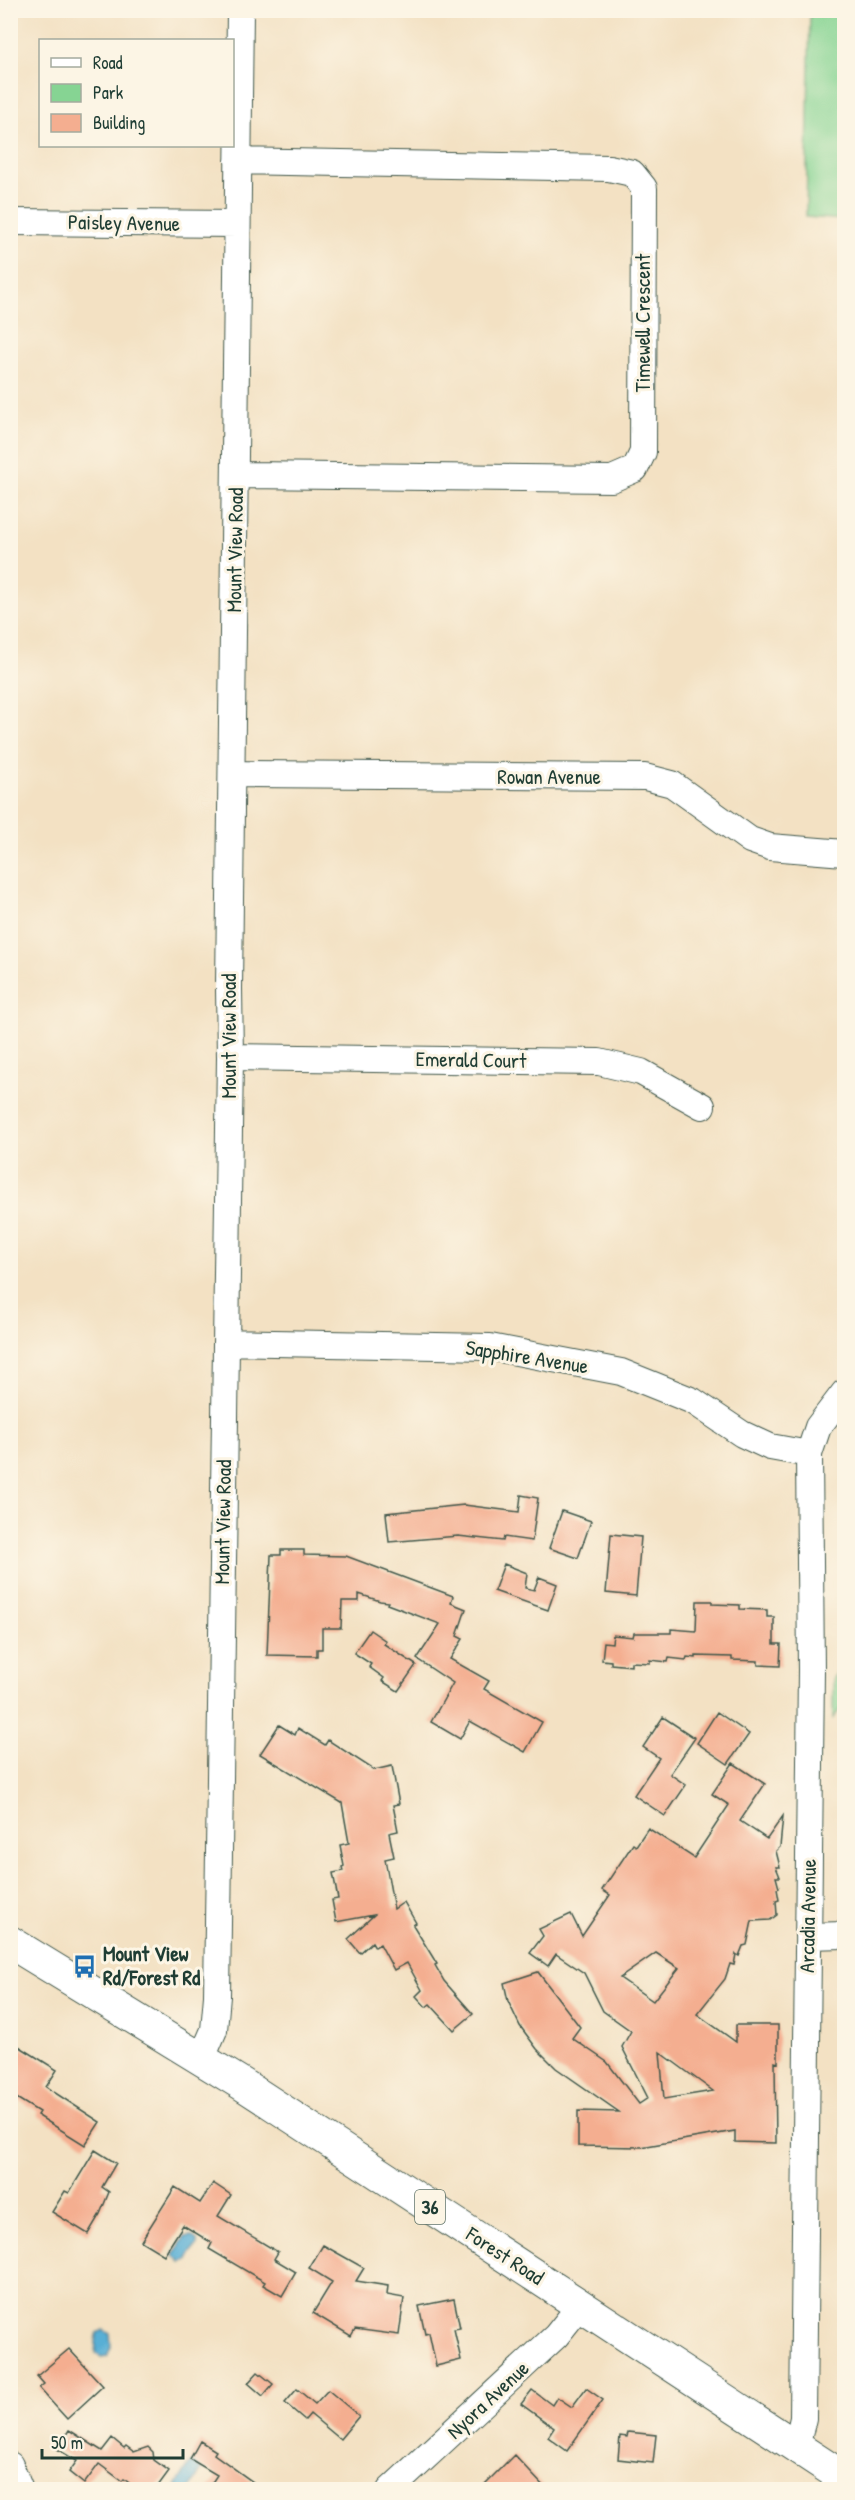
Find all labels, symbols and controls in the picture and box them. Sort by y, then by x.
legend [39,39,234,147]
text: Road [93,50,123,75]
text: Park [93,80,124,105]
text: Building [93,110,145,135]
street label: Paisley Avenue [68,207,180,238]
street label: Timewell Crescent [628,253,657,392]
street label: Mount View Road [219,487,250,613]
street label: Rowan Avenue [497,762,601,791]
street label: Mount View Road [214,974,243,1098]
street label: Emerald Court [415,1044,527,1075]
street label: Sapphire Avenue [464,1332,591,1381]
street label: Mount View Road [207,1459,238,1585]
street label: Arcadia Avenue [792,1859,823,1973]
place label: Mount View Rd/Forest Rd [103,1939,201,1992]
bus stop icon: Mount View Rd/Forest Rd [72,1953,98,1979]
road number: 36 [415,2190,445,2224]
street label: Forest Road [460,2219,550,2292]
street label: Nyora Avenue [440,2354,535,2445]
scale bar [42,2422,183,2460]
text: 50 m [51,2430,83,2455]

